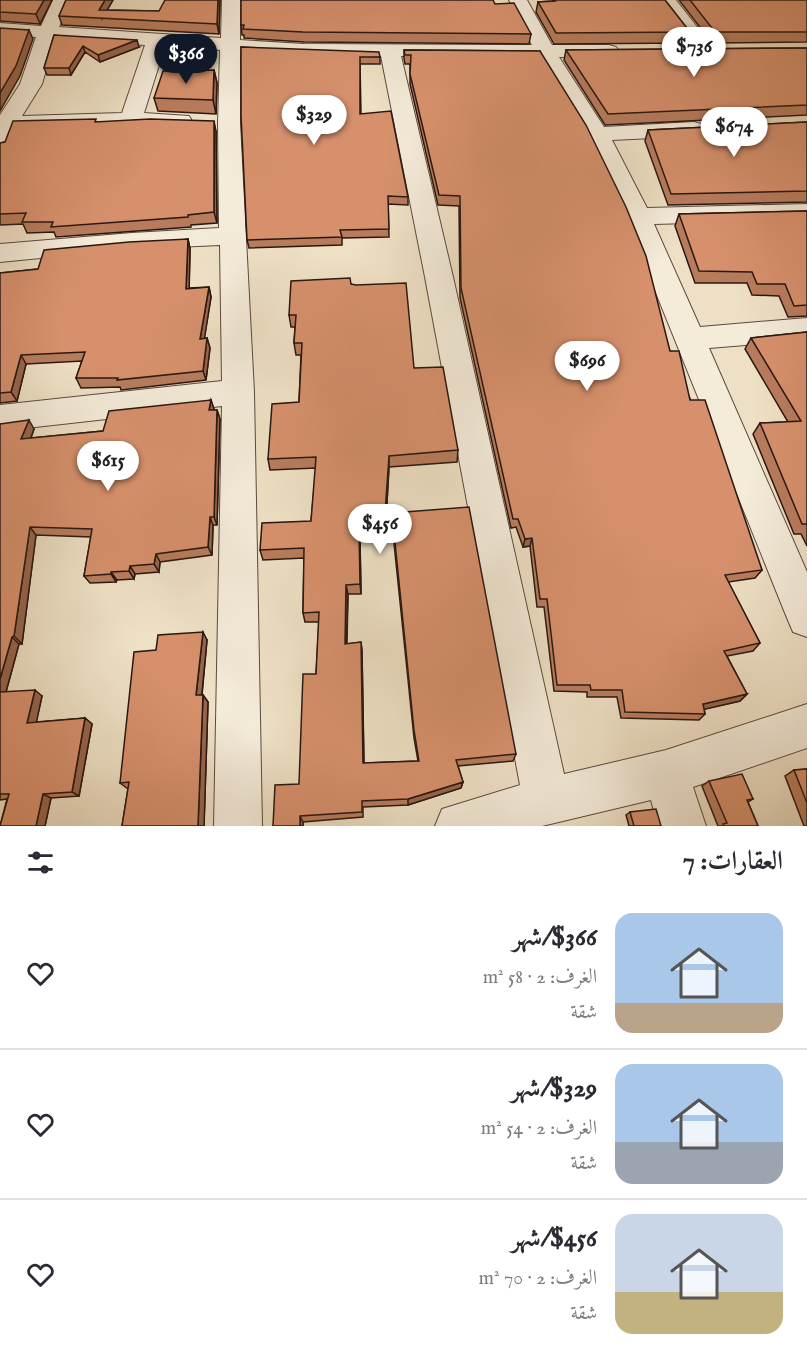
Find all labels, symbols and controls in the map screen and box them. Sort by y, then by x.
pin: $736 [658,27,730,78]
pin: $366 [150,34,222,85]
text: $736 [676,34,712,59]
text: $366 [168,41,204,66]
pin: $329 [278,95,350,146]
text: $329 [296,102,332,127]
pin: $674 [698,107,770,158]
text: $674 [715,114,753,139]
pin: $696 [551,341,623,392]
text: $696 [569,348,605,373]
pin: $615 [72,441,144,492]
text: $615 [91,448,125,473]
pin: $456 [344,504,416,555]
text: $456 [362,511,398,536]
text: العقارات: 7 [683,845,783,878]
icon: filters [24,846,57,879]
text: $366/شهر [512,921,597,954]
icon: home [663,937,735,1009]
icon: heart [24,957,57,990]
text: الغرف: 2 · 58 m² [483,965,597,990]
text: شقة [571,1000,597,1025]
text: $329/شهر [511,1072,597,1105]
icon: home [663,1088,735,1160]
icon: heart [24,1108,57,1141]
text: الغرف: 2 · 54 m² [481,1116,597,1141]
text: شقة [571,1151,597,1176]
text: $456/شهر [511,1222,597,1255]
icon: home [663,1238,735,1310]
icon: heart [24,1258,57,1291]
text: الغرف: 2 · 70 m² [479,1266,597,1291]
text: شقة [571,1301,597,1326]

